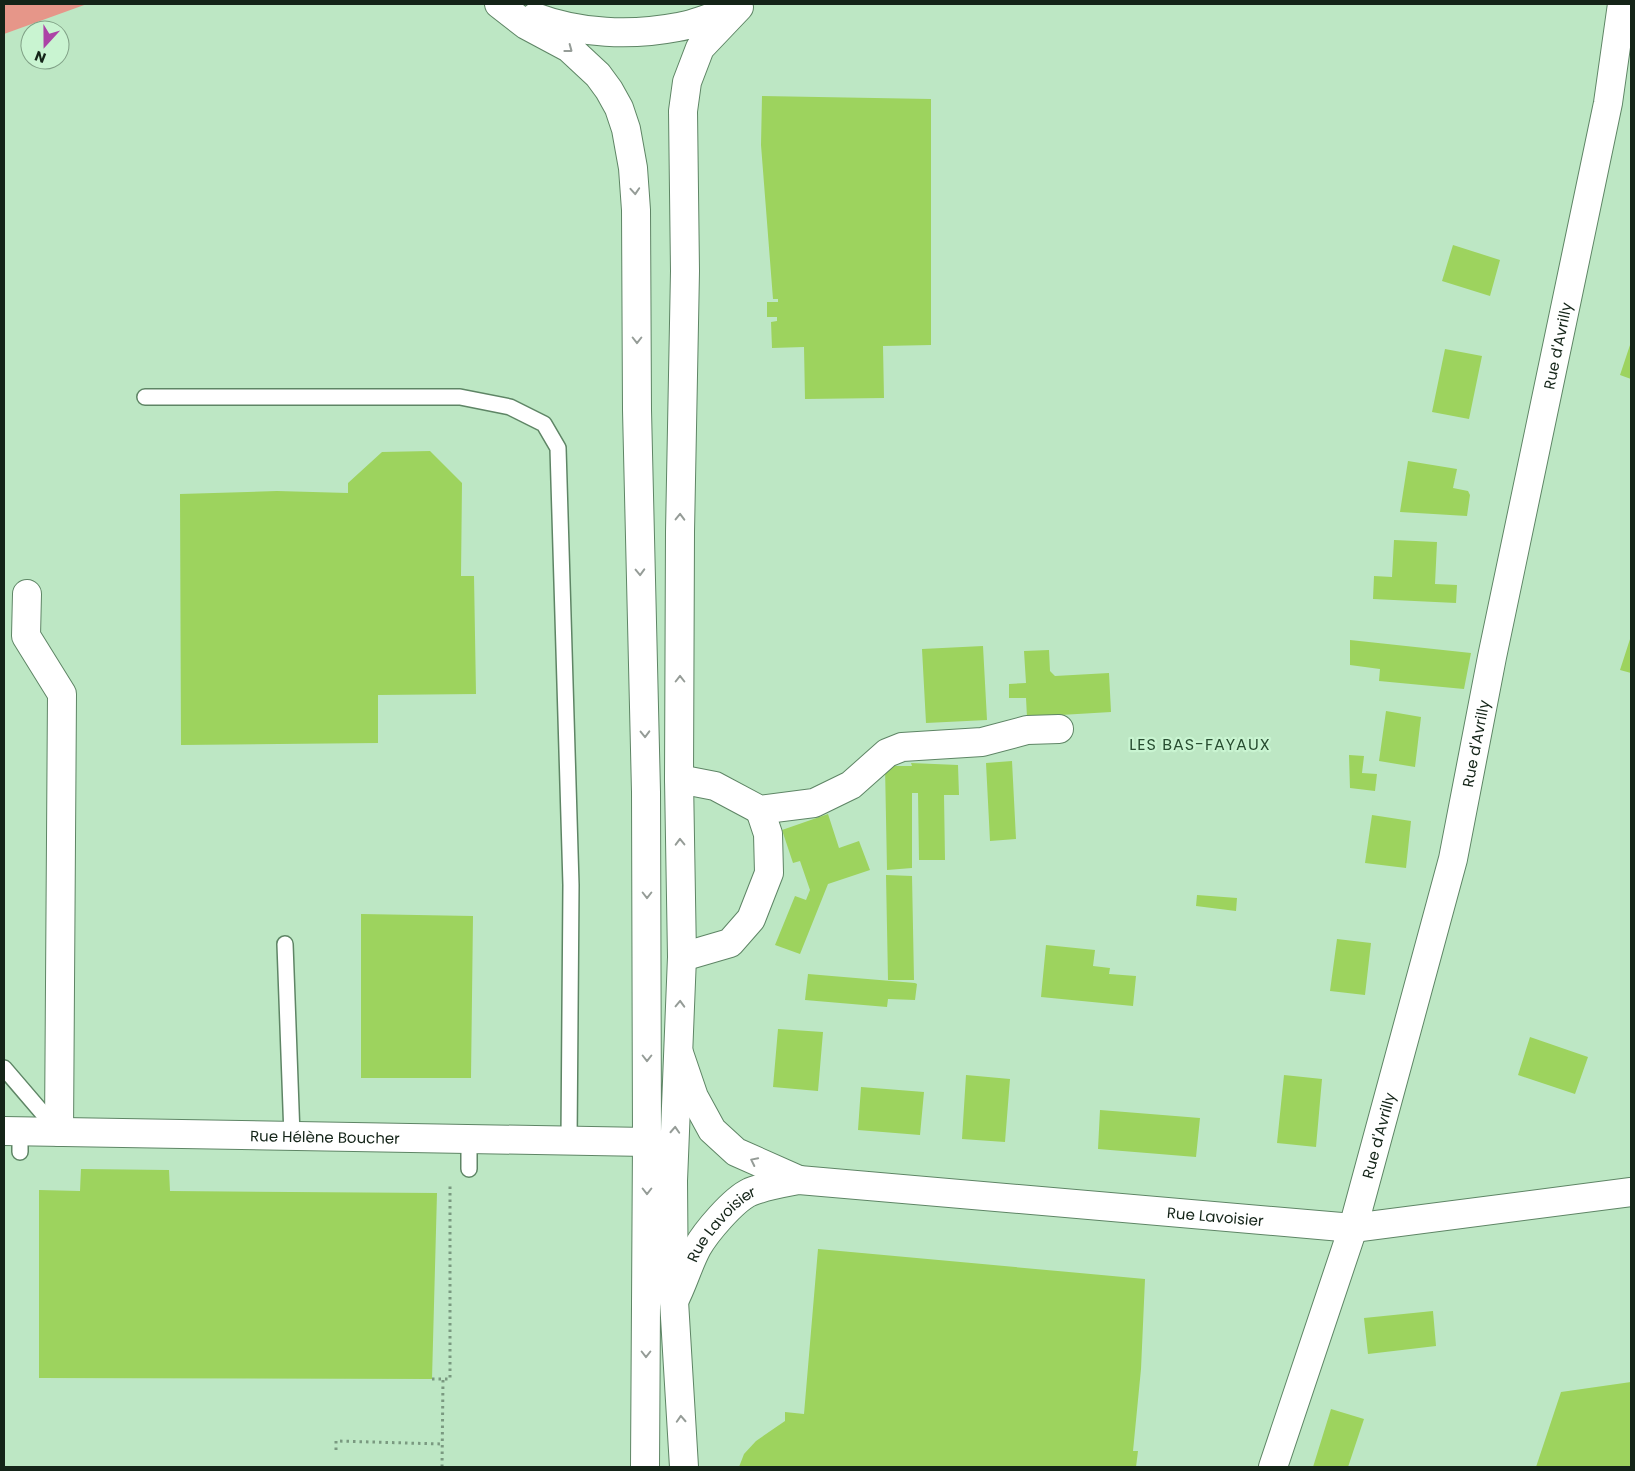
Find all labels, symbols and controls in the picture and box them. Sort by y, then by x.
north arrow [20,20,70,70]
one-way arrow [563,43,573,52]
text: N [32,46,49,68]
one-way arrow [629,187,640,195]
street label: Rue d'Avrilly [1538,300,1577,391]
one-way arrow [632,336,642,344]
one-way arrow [675,512,686,520]
one-way arrow [635,568,646,576]
one-way arrow [675,675,685,682]
street label: Rue d'Avrilly [1457,698,1494,789]
one-way arrow [640,731,650,739]
district label: LES BAS-FAYAUX [1129,733,1271,756]
one-way arrow [675,837,685,845]
one-way arrow [642,892,652,899]
one-way arrow [675,1000,686,1008]
one-way arrow [642,1054,652,1062]
street label: Rue d'Avrilly [1356,1089,1400,1181]
street label: Rue Hélène Boucher [250,1125,400,1148]
one-way arrow [670,1126,681,1134]
one-way arrow [750,1157,759,1167]
street label: Rue Lavoisier [681,1180,759,1265]
one-way arrow [642,1188,652,1195]
street label: Rue Lavoisier [1166,1201,1265,1231]
one-way arrow [641,1350,651,1358]
one-way arrow [676,1414,687,1422]

